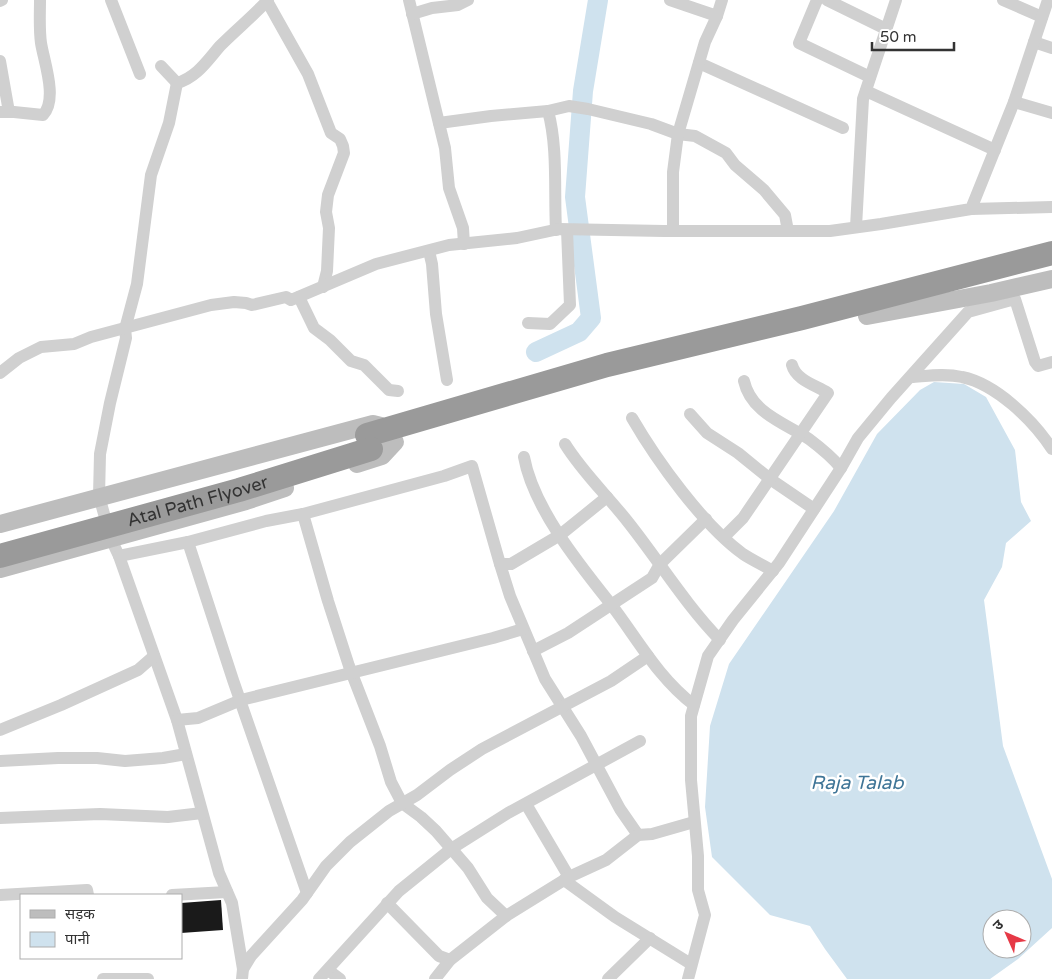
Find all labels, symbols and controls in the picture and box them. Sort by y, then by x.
scale bar [872,20,954,52]
text: 50 m [880,28,917,46]
street label: Atal Path Flyover [125,471,271,531]
water label: Raja Talab [811,772,904,794]
legend [20,894,182,959]
text: सड़क [65,905,95,923]
north arrow [982,909,1032,959]
text: उ [989,916,1008,934]
text: पानी [65,930,91,948]

